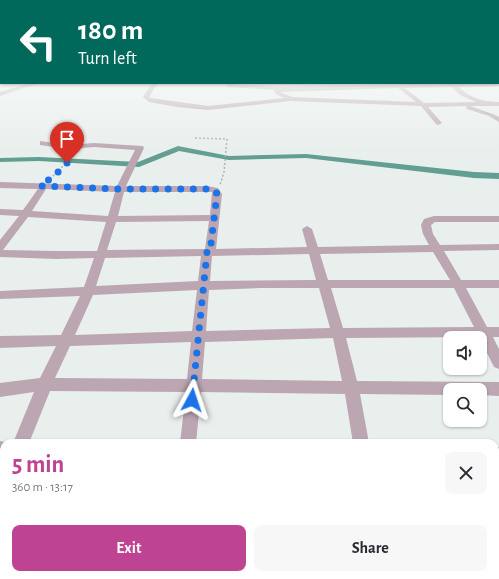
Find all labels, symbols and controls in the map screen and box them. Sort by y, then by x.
icon: left [12,16,64,68]
text: 180 m [78,17,143,45]
text: Turn left [78,50,137,68]
pin [50,122,84,163]
icon: arrive [56,128,78,150]
map controls [443,331,487,427]
button: sound [443,331,487,375]
position arrow [171,379,213,421]
button: search [443,383,487,427]
button: close [445,452,487,494]
text: 5 min [12,453,64,477]
text: 360 m · 13:17 [12,481,73,494]
button: Exit [12,525,246,571]
button: Share [254,525,487,571]

